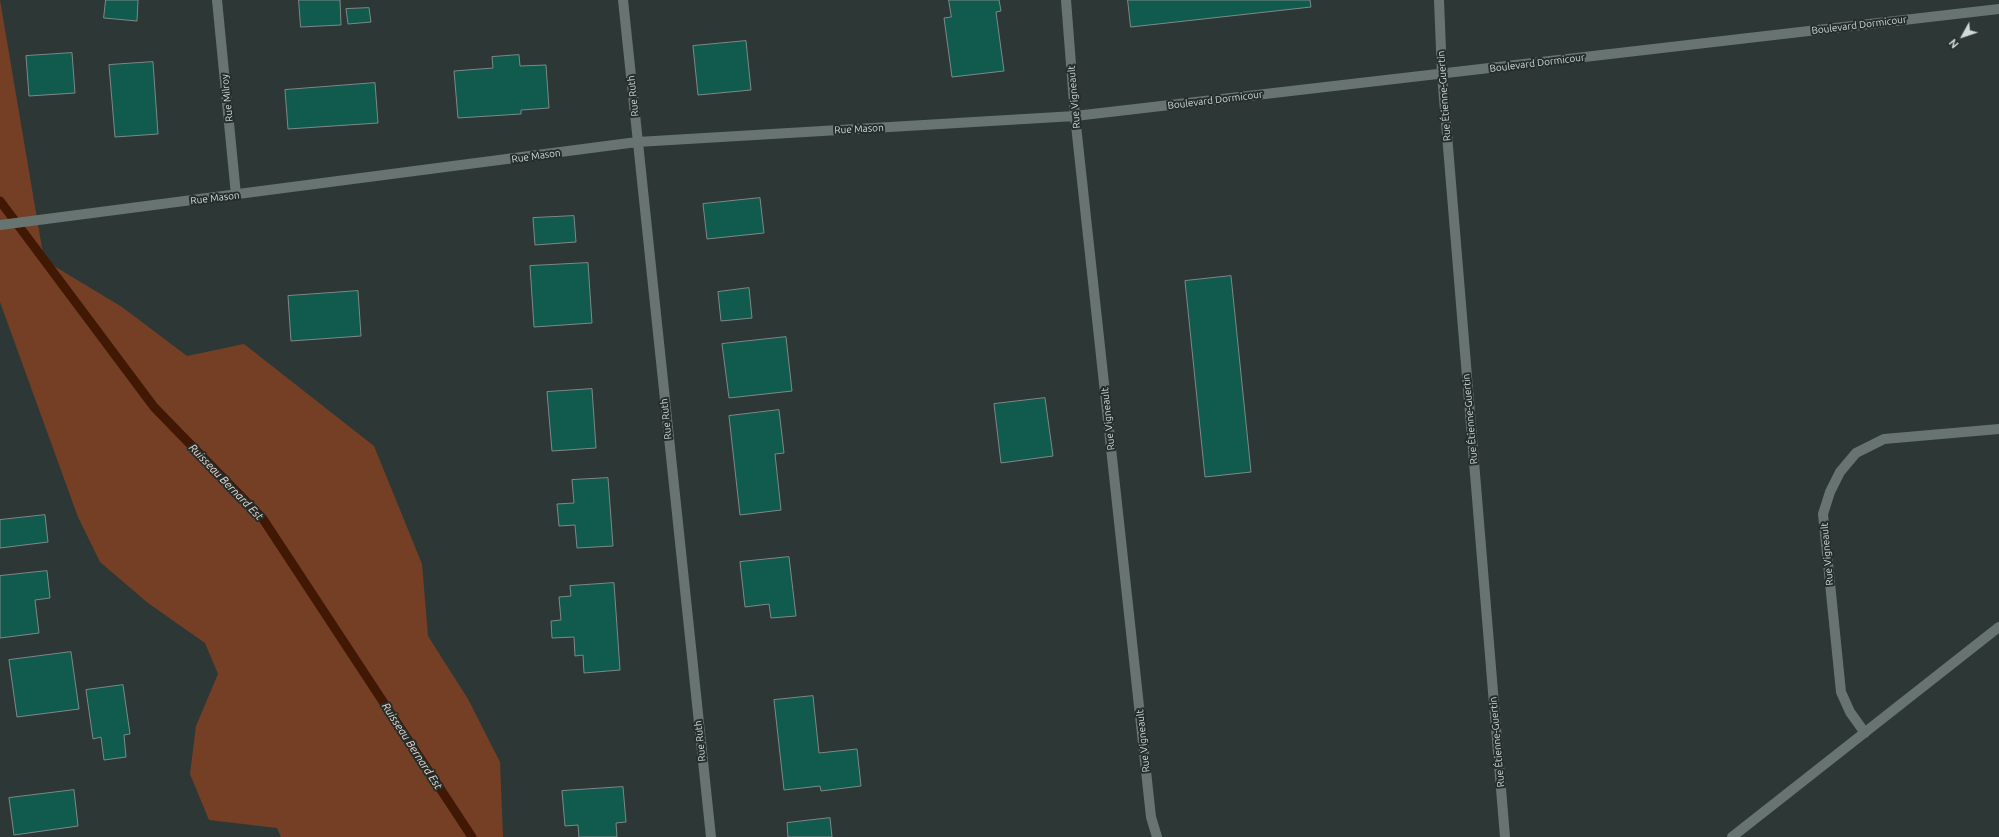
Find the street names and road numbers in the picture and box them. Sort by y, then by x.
street label: Boulevard Dormicour [1811,13,1907,37]
street label: Rue Étienne-Guertin [1435,50,1453,142]
street label: Boulevard Dormicour [1489,51,1585,75]
street label: Rue Vigneault [1065,65,1083,129]
street label: Rue Milroy [219,74,235,122]
street label: Rue Ruth [625,75,641,117]
street label: Boulevard Dormicour [1167,88,1263,112]
street label: Rue Mason [834,122,884,136]
street label: Rue Mason [511,147,561,165]
street label: Rue Mason [190,189,240,207]
street label: Rue Étienne-Guertin [1460,373,1480,465]
street label: Rue Vigneault [1099,387,1117,451]
street label: Rue Ruth [658,398,674,440]
street label: Rue Vigneault [1818,522,1836,586]
street label: Rue Étienne-Guertin [1487,696,1507,788]
street label: Rue Vigneault [1134,709,1152,773]
street label: Rue Ruth [692,720,708,762]

